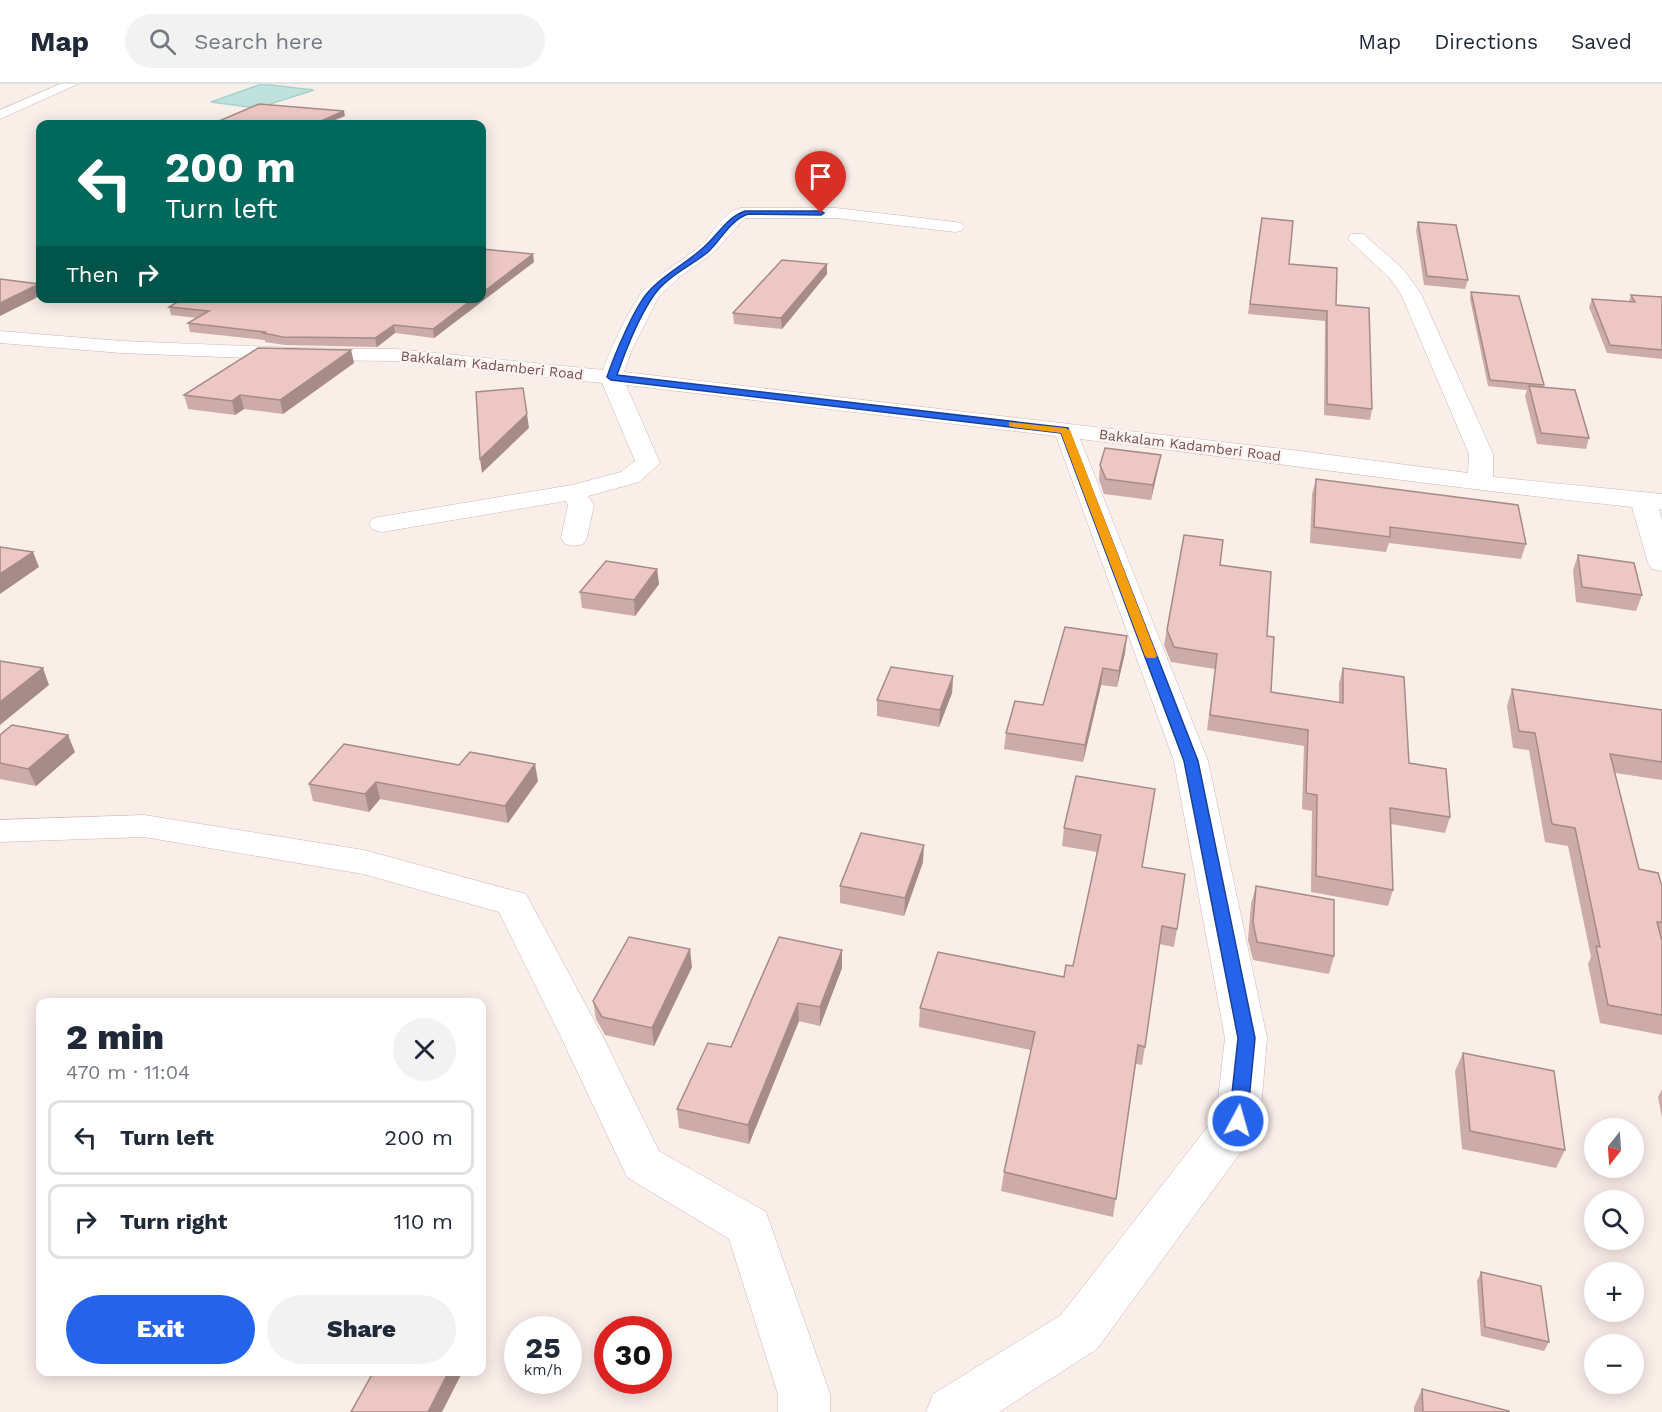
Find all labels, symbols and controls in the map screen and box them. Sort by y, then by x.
search box [125,14,545,68]
text: Map [30,25,89,58]
icon: search [146,25,179,58]
text: Search here [194,29,323,54]
text: Map [1358,29,1401,54]
text: Directions [1434,29,1538,54]
text: Saved [1571,29,1632,54]
text: 200 m [165,143,296,192]
icon: left [66,144,144,222]
pin [795,151,846,213]
icon: arrive [804,160,837,193]
text: Turn left [165,193,277,225]
icon: right [131,258,164,291]
text: Then [66,262,119,287]
street label: Bakkalam Kadamberi Road [400,347,584,383]
street label: Bakkalam Kadamberi Road [1098,426,1282,464]
text: 2 min [66,1016,164,1058]
button: close [393,1018,456,1081]
text: 470 m · 11:04 [66,1060,190,1084]
position arrow [1206,1089,1270,1153]
north arrow [1584,1118,1644,1178]
map controls [1584,1118,1644,1394]
icon: left [69,1121,102,1154]
text: Turn left [120,1125,214,1150]
text: 200 m [384,1125,453,1150]
button: search [1584,1190,1644,1250]
icon: right [69,1205,102,1238]
text: Turn right [120,1209,227,1234]
text: 110 m [394,1209,453,1234]
button: + [1584,1262,1644,1322]
button: Exit [66,1295,255,1364]
button: Share [267,1295,456,1364]
speed limit sign: 30 [594,1316,672,1394]
text: 25 [525,1330,561,1365]
button: − [1584,1334,1644,1394]
text: km/h [524,1361,562,1379]

